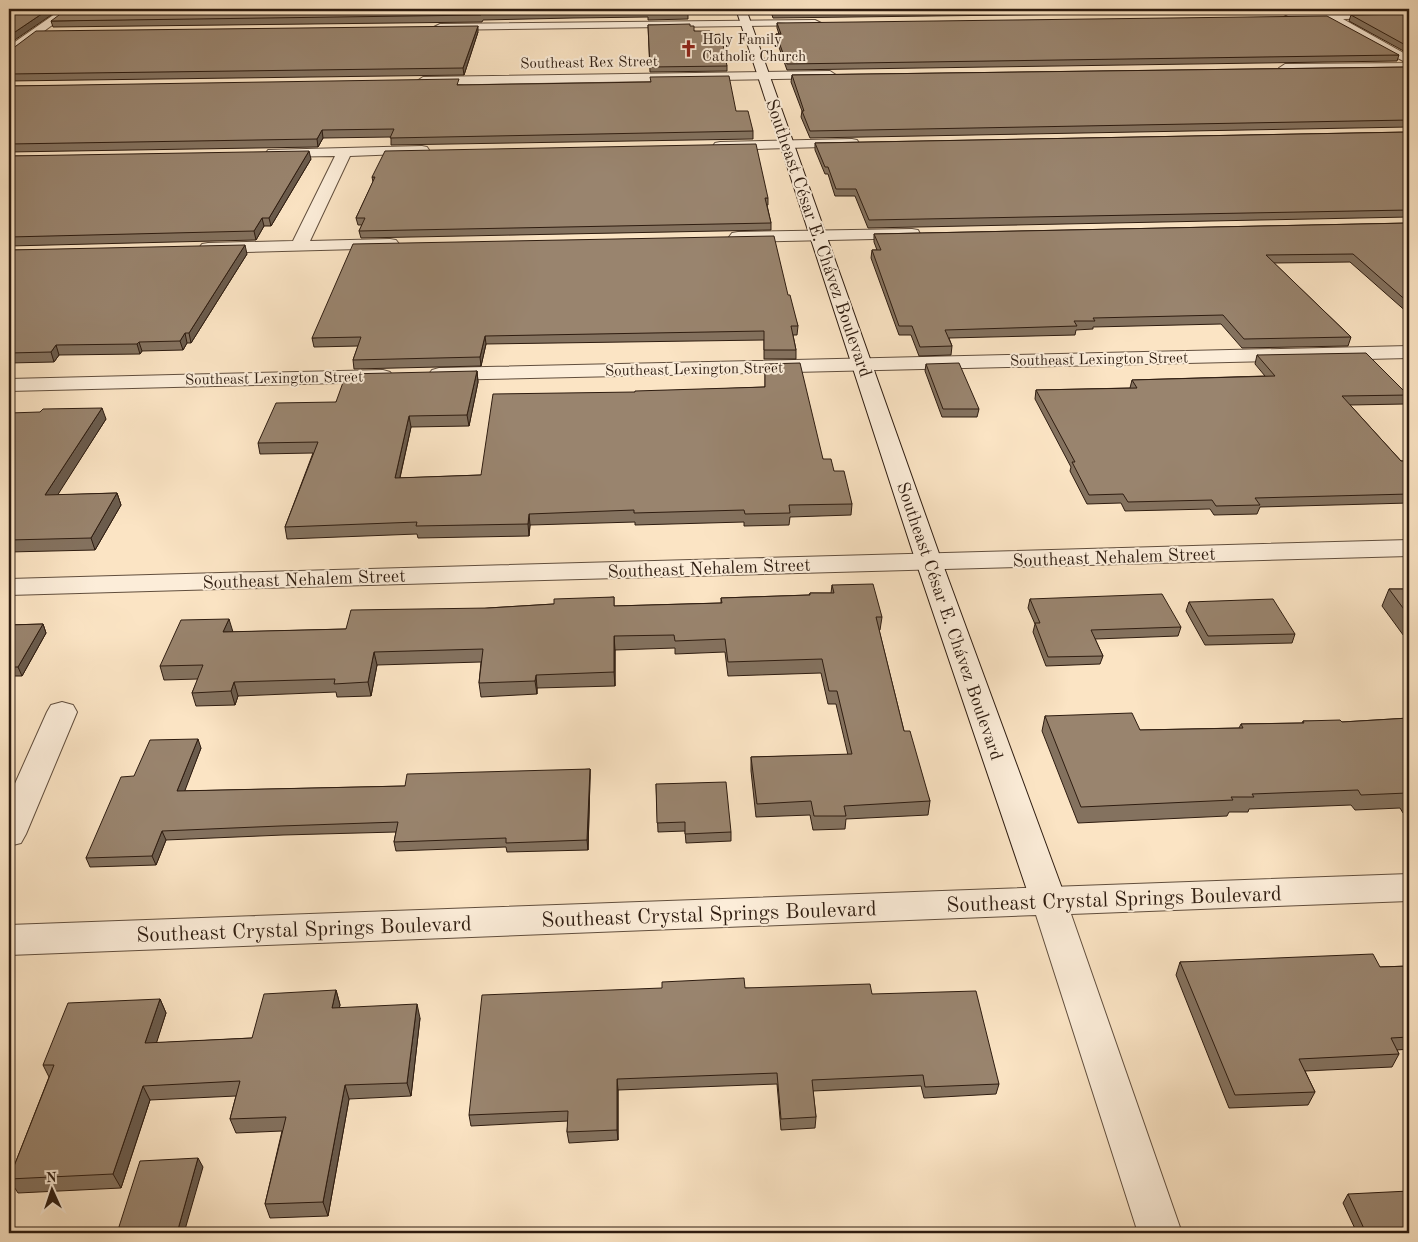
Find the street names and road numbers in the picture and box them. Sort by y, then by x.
street label: Southeast Rex Street [520,55,658,72]
street label: Southeast César E. Chávez Boulevard [762,97,874,380]
street label: Southeast Lexington Street [1010,351,1188,370]
street label: Southeast Lexington Street [605,361,783,380]
street label: Southeast Lexington Street [185,370,363,389]
street label: Southeast César E. Chávez Boulevard [893,480,1005,763]
street label: Southeast Nehalem Street [1012,545,1216,571]
street label: Southeast Nehalem Street [607,556,811,582]
street label: Southeast Nehalem Street [202,567,406,593]
street label: Southeast Crystal Springs Boulevard [946,884,1282,917]
street label: Southeast Crystal Springs Boulevard [541,899,877,932]
street label: Southeast Crystal Springs Boulevard [136,914,472,947]

